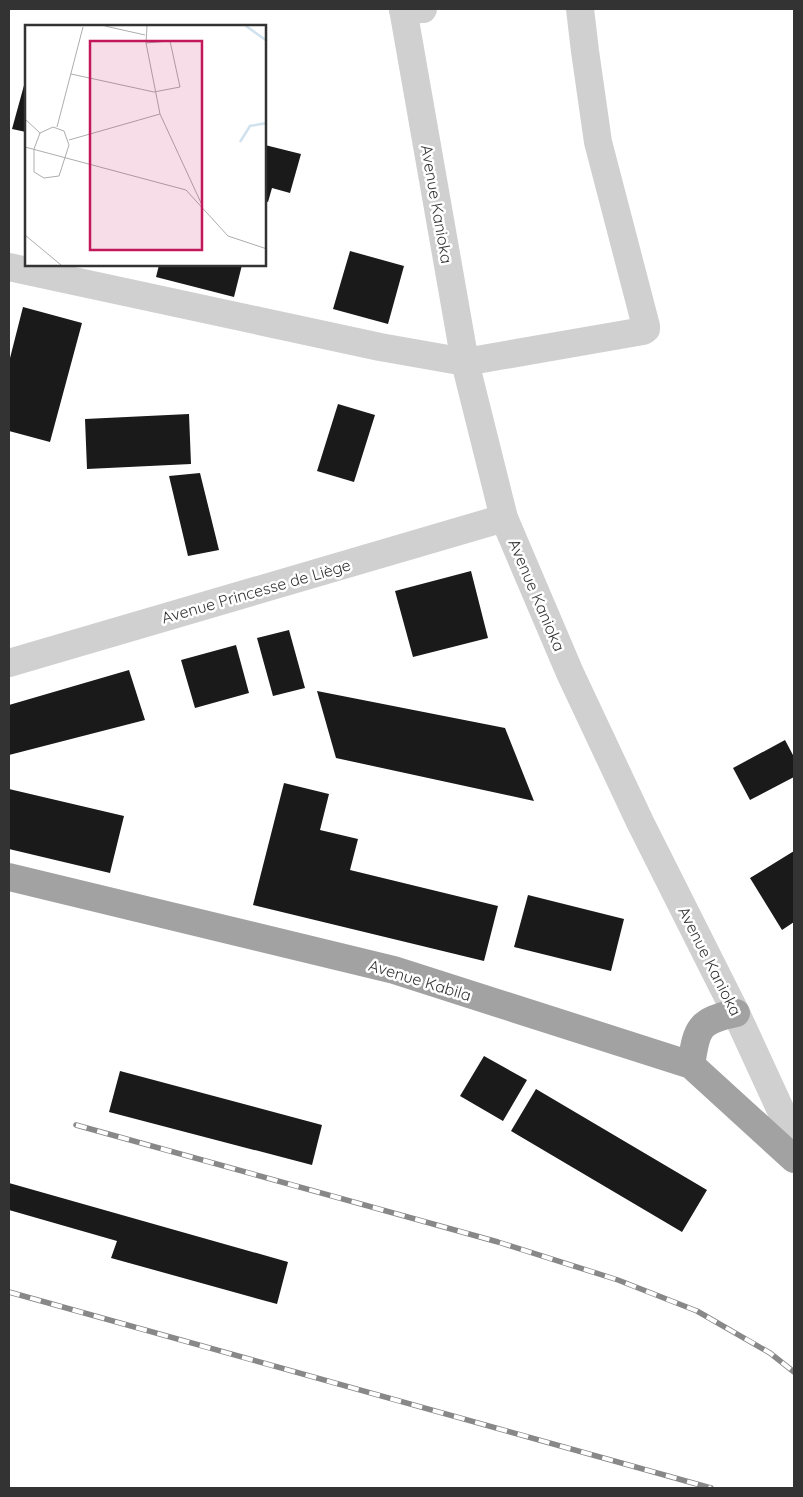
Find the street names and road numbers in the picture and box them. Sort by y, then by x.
street label: Avenue Kanioka [417,143,457,265]
street label: Avenue Kanioka [504,536,570,654]
street label: Avenue Princesse de Liège [159,554,353,628]
street label: Avenue Kanioka [674,903,746,1019]
street label: Avenue Kabila [366,955,474,1005]

